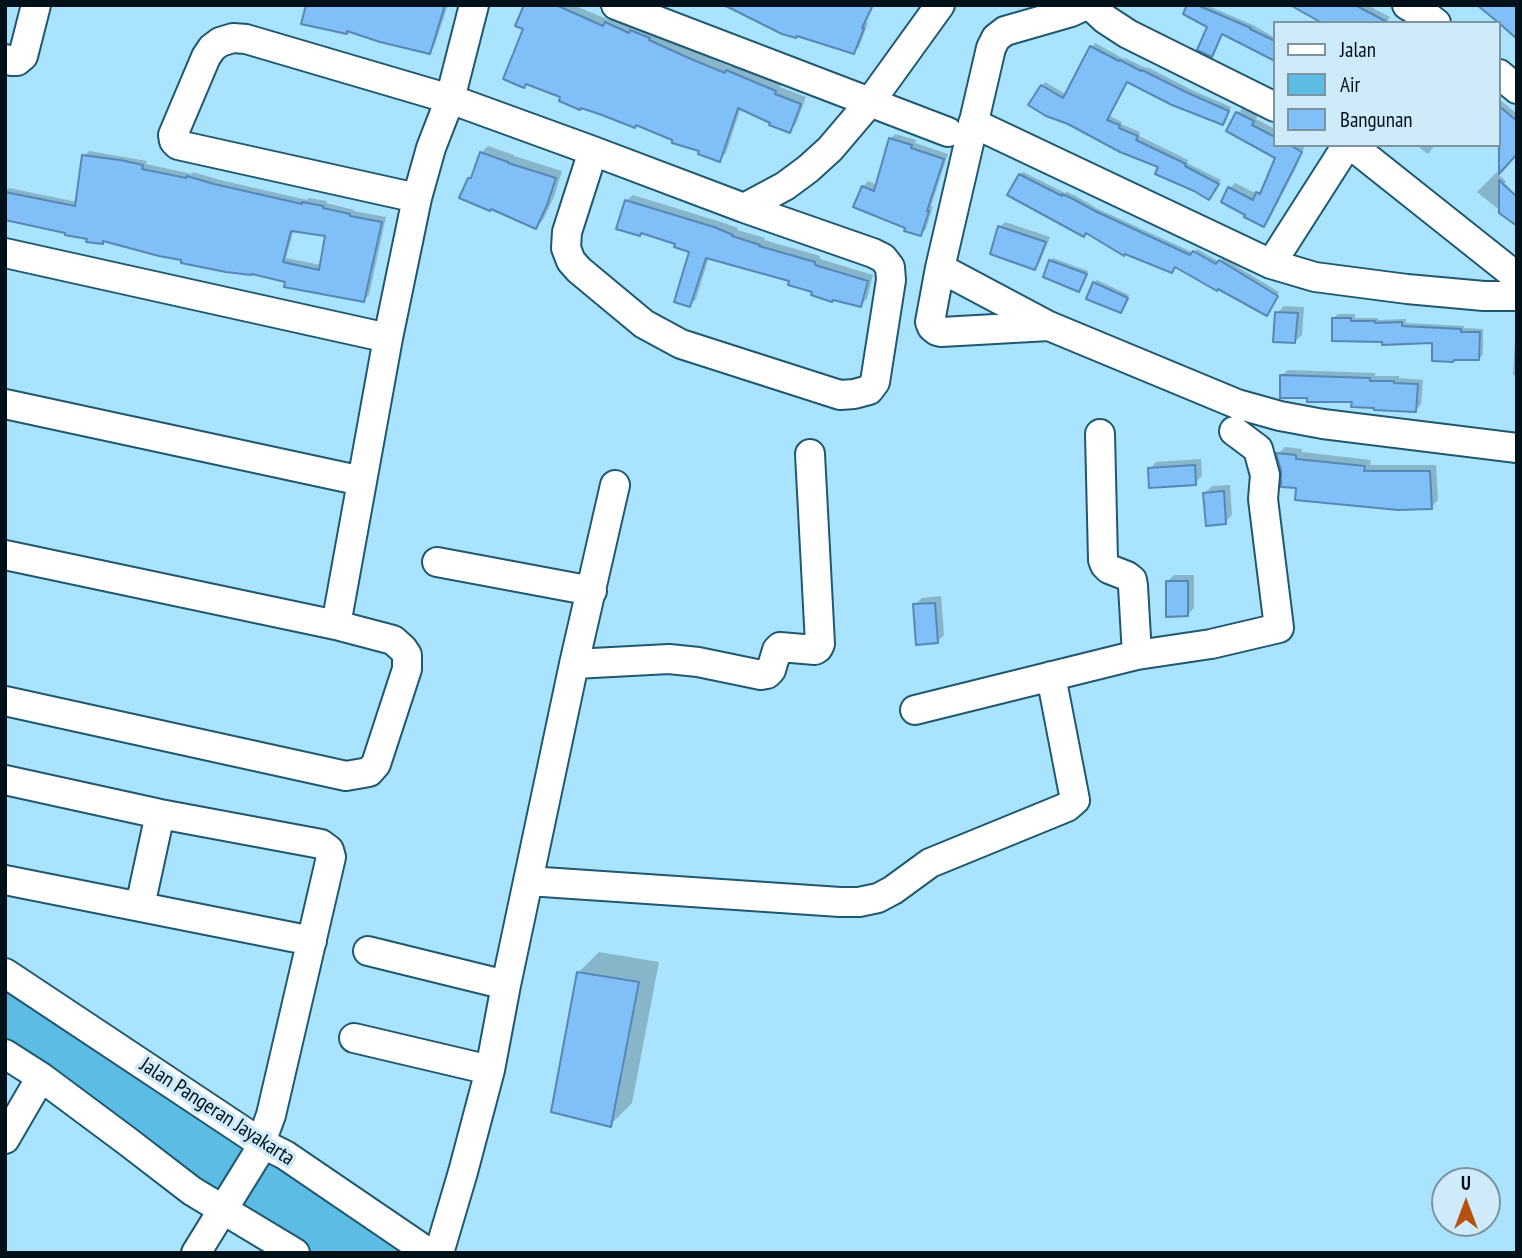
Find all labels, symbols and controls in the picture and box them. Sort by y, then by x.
legend [1274,21,1501,147]
text: Jalan [1340,36,1376,63]
text: Air [1340,71,1360,98]
text: Bangunan [1340,106,1413,133]
street label: Jalan Pangeran Jayakarta [135,1053,299,1171]
north arrow [1431,1167,1501,1237]
text: U [1461,1171,1471,1195]

